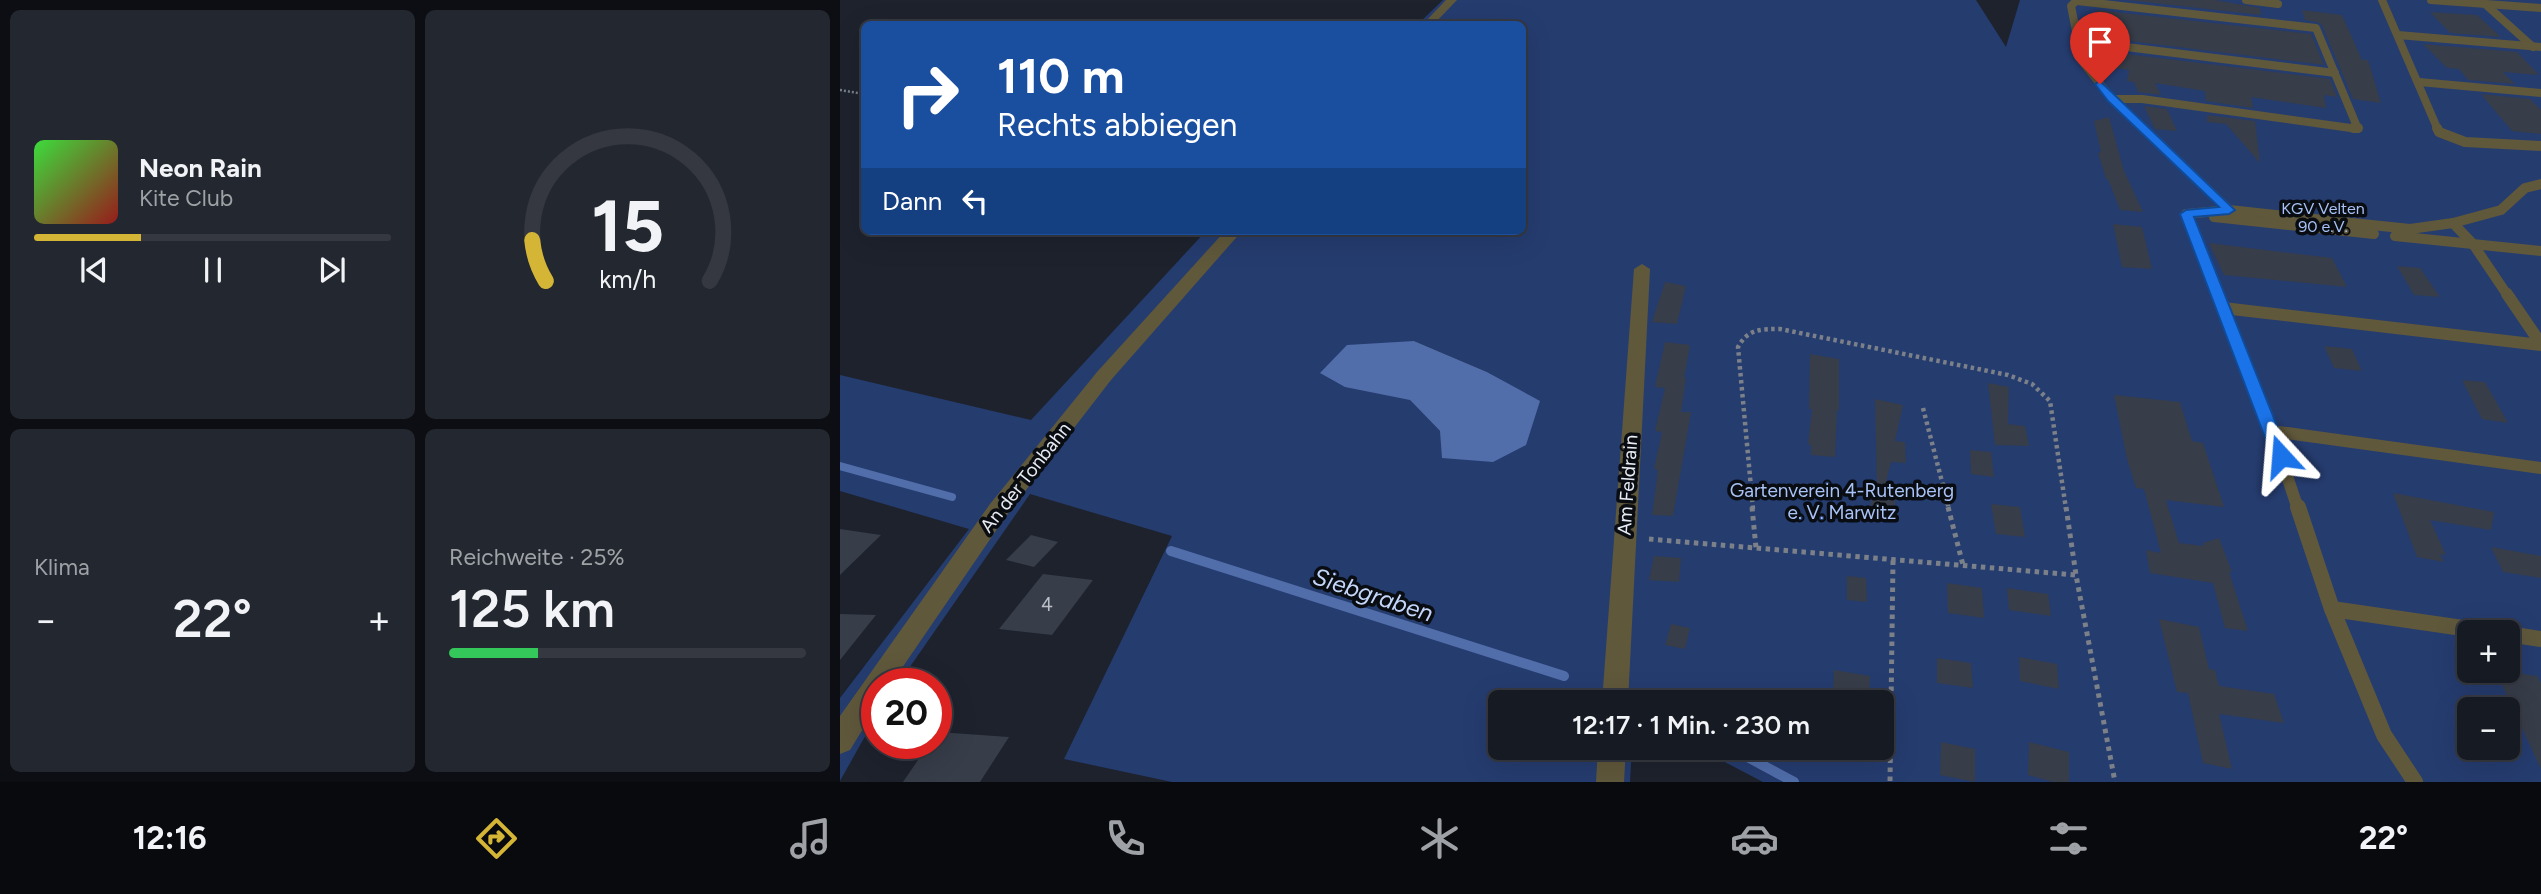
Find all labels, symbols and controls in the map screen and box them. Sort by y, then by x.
pin [2070,12.0,2130,84]
icon: arrive [2081,23,2119,61]
text: 110 m [997,46,1125,105]
icon: right [882,49,973,140]
text: Rechts abbiegen [997,106,1237,144]
text: Neon Rain [139,152,262,184]
text: 15 [591,182,664,269]
icon: left [956,182,994,220]
text: Kite Club [139,184,233,212]
text: Dann [882,185,942,217]
park label: KGV Velten 90 e.V. [2281,199,2365,236]
icon: previous [75,251,113,289]
icon: pause [194,251,232,289]
icon: next [313,251,351,289]
text: km/h [599,264,656,294]
street label: An der Tonbahn [975,418,1076,537]
position arrow [2244,419,2318,493]
street label: Am Feldrain [1613,434,1642,536]
park label: Gartenverein 4-Rutenberg e. V. Marwitz [1730,479,1954,524]
text: Reichweite · 25% [449,543,625,571]
text: Klima [34,553,90,581]
water label: Siebgraben [1309,561,1437,628]
text: 125 km [449,578,615,640]
text: 22° [173,588,252,650]
house number: 4 [1041,593,1053,616]
text: − [34,597,58,643]
text: + [367,597,391,643]
map controls [2457,620,2520,760]
button: + [2457,620,2520,683]
speed limit sign: 20 [861,668,952,759]
button: − [2457,697,2520,760]
text: 12:17 · 1 Min. · 230 m [1572,709,1810,741]
icon: directions [472,814,521,863]
icon: music [786,814,835,863]
icon: phone [1101,814,1150,863]
icon: climate [1415,814,1464,863]
icon: car [1730,814,1779,863]
icon: filters [2044,814,2093,863]
text: 12:16 [133,819,206,857]
text: 22° [2359,819,2408,857]

